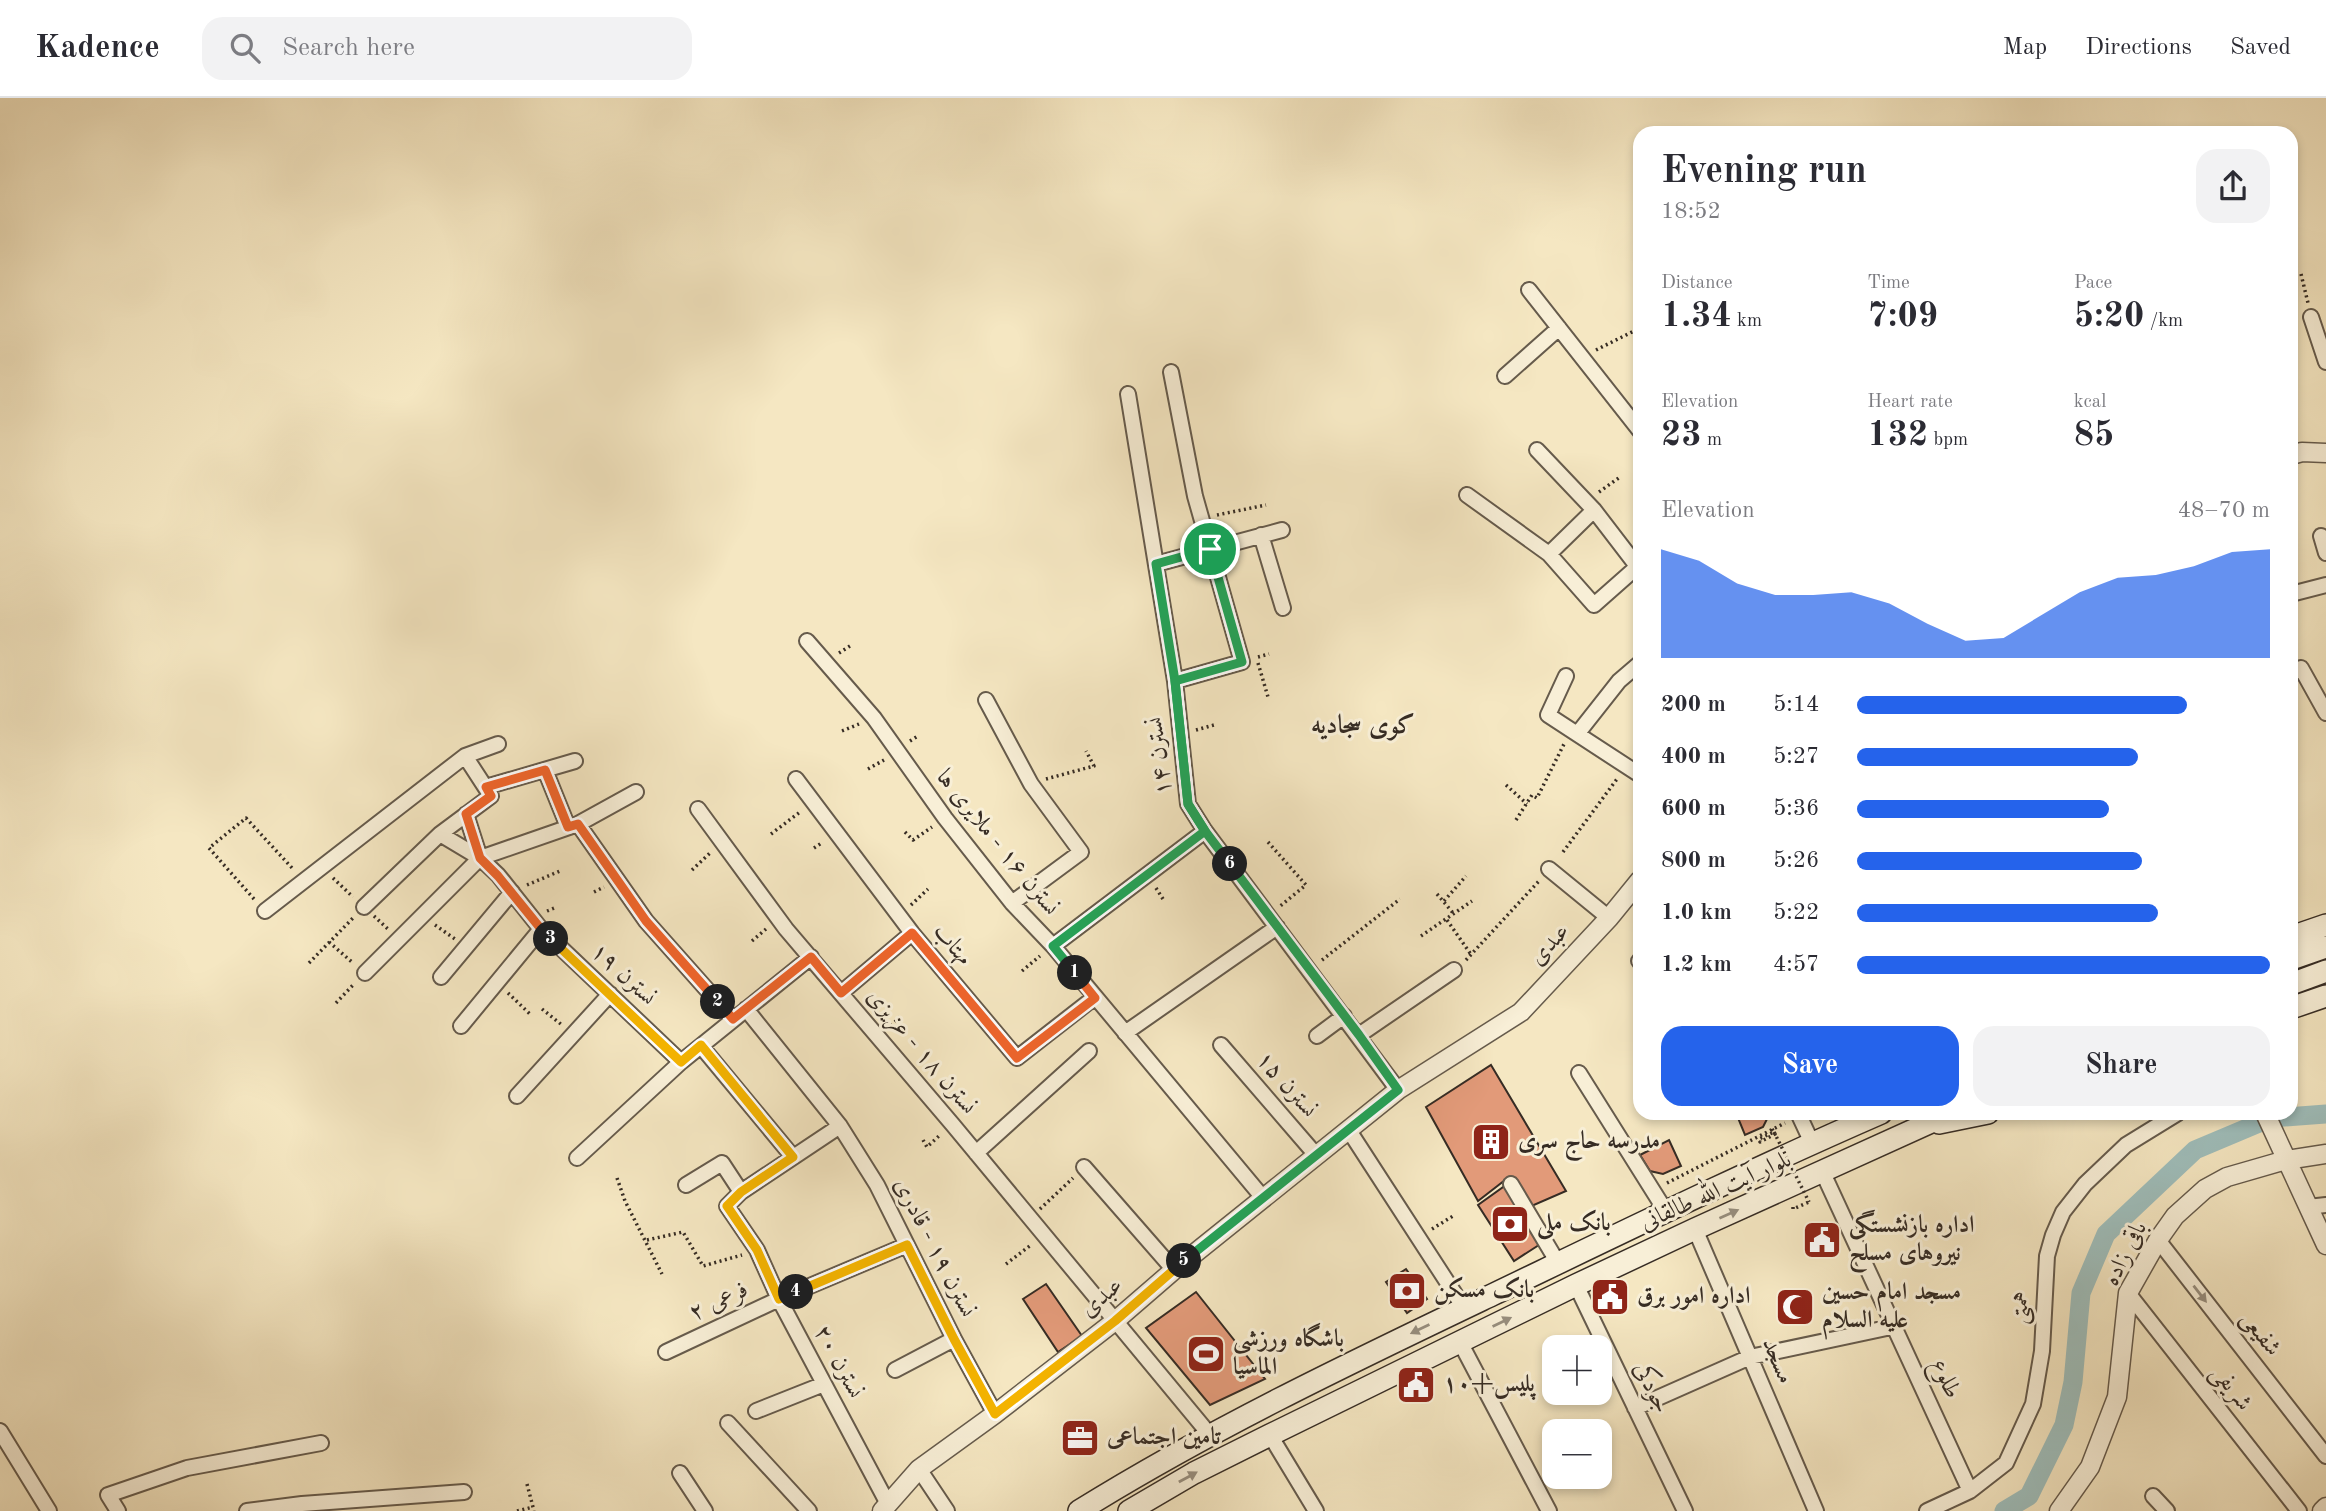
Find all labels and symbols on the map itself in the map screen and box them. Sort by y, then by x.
pin [1180,519,1240,579]
district label: کوی سجادیه [1311,712,1415,741]
street label: نسترن ۱۴ [1142,715,1177,797]
street label: نسترن ۱۶ - ملایری ها [931,765,1064,920]
pin: 6 [1212,846,1248,882]
street label: مهتاب [927,920,976,971]
street label: عبدی [1525,920,1575,970]
pin: 3 [534,922,568,956]
street label: نسترن ۱۹ [586,939,661,1011]
pin: 1 [1058,956,1092,990]
pin: 2 [700,984,736,1020]
street label: نسترن ۱۸ - عزیزی [859,984,981,1121]
street label: نسترن ۱۵ [1251,1047,1322,1123]
building icon: مدرسه حاج سری [1470,1121,1512,1163]
place label: مدرسه حاج سری [1518,1129,1660,1162]
street label: بلوار آیت الله طالقانی [1633,1140,1795,1237]
street label: نسترن ۱۹ - قادری [889,1174,980,1321]
bank icon: بانک ملی [1489,1203,1531,1245]
one-way arrow [1719,1208,1739,1220]
place label: بانک ملی [1536,1209,1611,1241]
place label: اداره بازنشستگی نیروهای مسلح [1849,1209,1975,1274]
street label: باقی زاده [2099,1218,2152,1290]
public building icon: اداره بازنشستگی نیروهای مسلح [1801,1219,1843,1261]
pin: 5 [1166,1244,1202,1278]
bank icon: بانک مسکن [1386,1270,1428,1312]
pin: 4 [778,1274,814,1310]
street label: عبدی [1076,1274,1128,1322]
place label: بانک مسکن [1434,1276,1534,1305]
public building icon: اداره امور برق [1589,1276,1631,1318]
street label: فرعی ۲ [686,1278,753,1327]
place label: مسجد امام حسین علیه السلام [1822,1280,1961,1340]
place label: اداره امور برق [1637,1285,1751,1310]
one-way arrow [2192,1285,2206,1303]
mosque icon: مسجد امام حسین علیه السلام [1774,1286,1816,1328]
street label: همتی [2008,1291,2037,1326]
street label: شفیعی [2234,1307,2285,1362]
one-way arrow [1492,1316,1512,1327]
street label: نسترن ۲۰ [809,1321,868,1402]
place label: باشگاه ورزشی الماسیا [1233,1322,1344,1380]
one-way arrow [1410,1324,1430,1335]
sports icon: باشگاه ورزشی الماسیا [1185,1333,1227,1375]
street label: مسجد [1757,1335,1797,1387]
street label: جودکی [1628,1356,1678,1418]
street label: طلوع [1920,1356,1964,1405]
street label: شریفی [2204,1361,2256,1417]
public building icon: پلیس+۱۰ [1395,1364,1437,1406]
place label: پلیس+۱۰ [1443,1373,1536,1401]
office icon: تامین اجتماعی [1059,1417,1101,1459]
place label: تامین اجتماعی [1106,1425,1222,1450]
one-way arrow [1178,1471,1198,1483]

